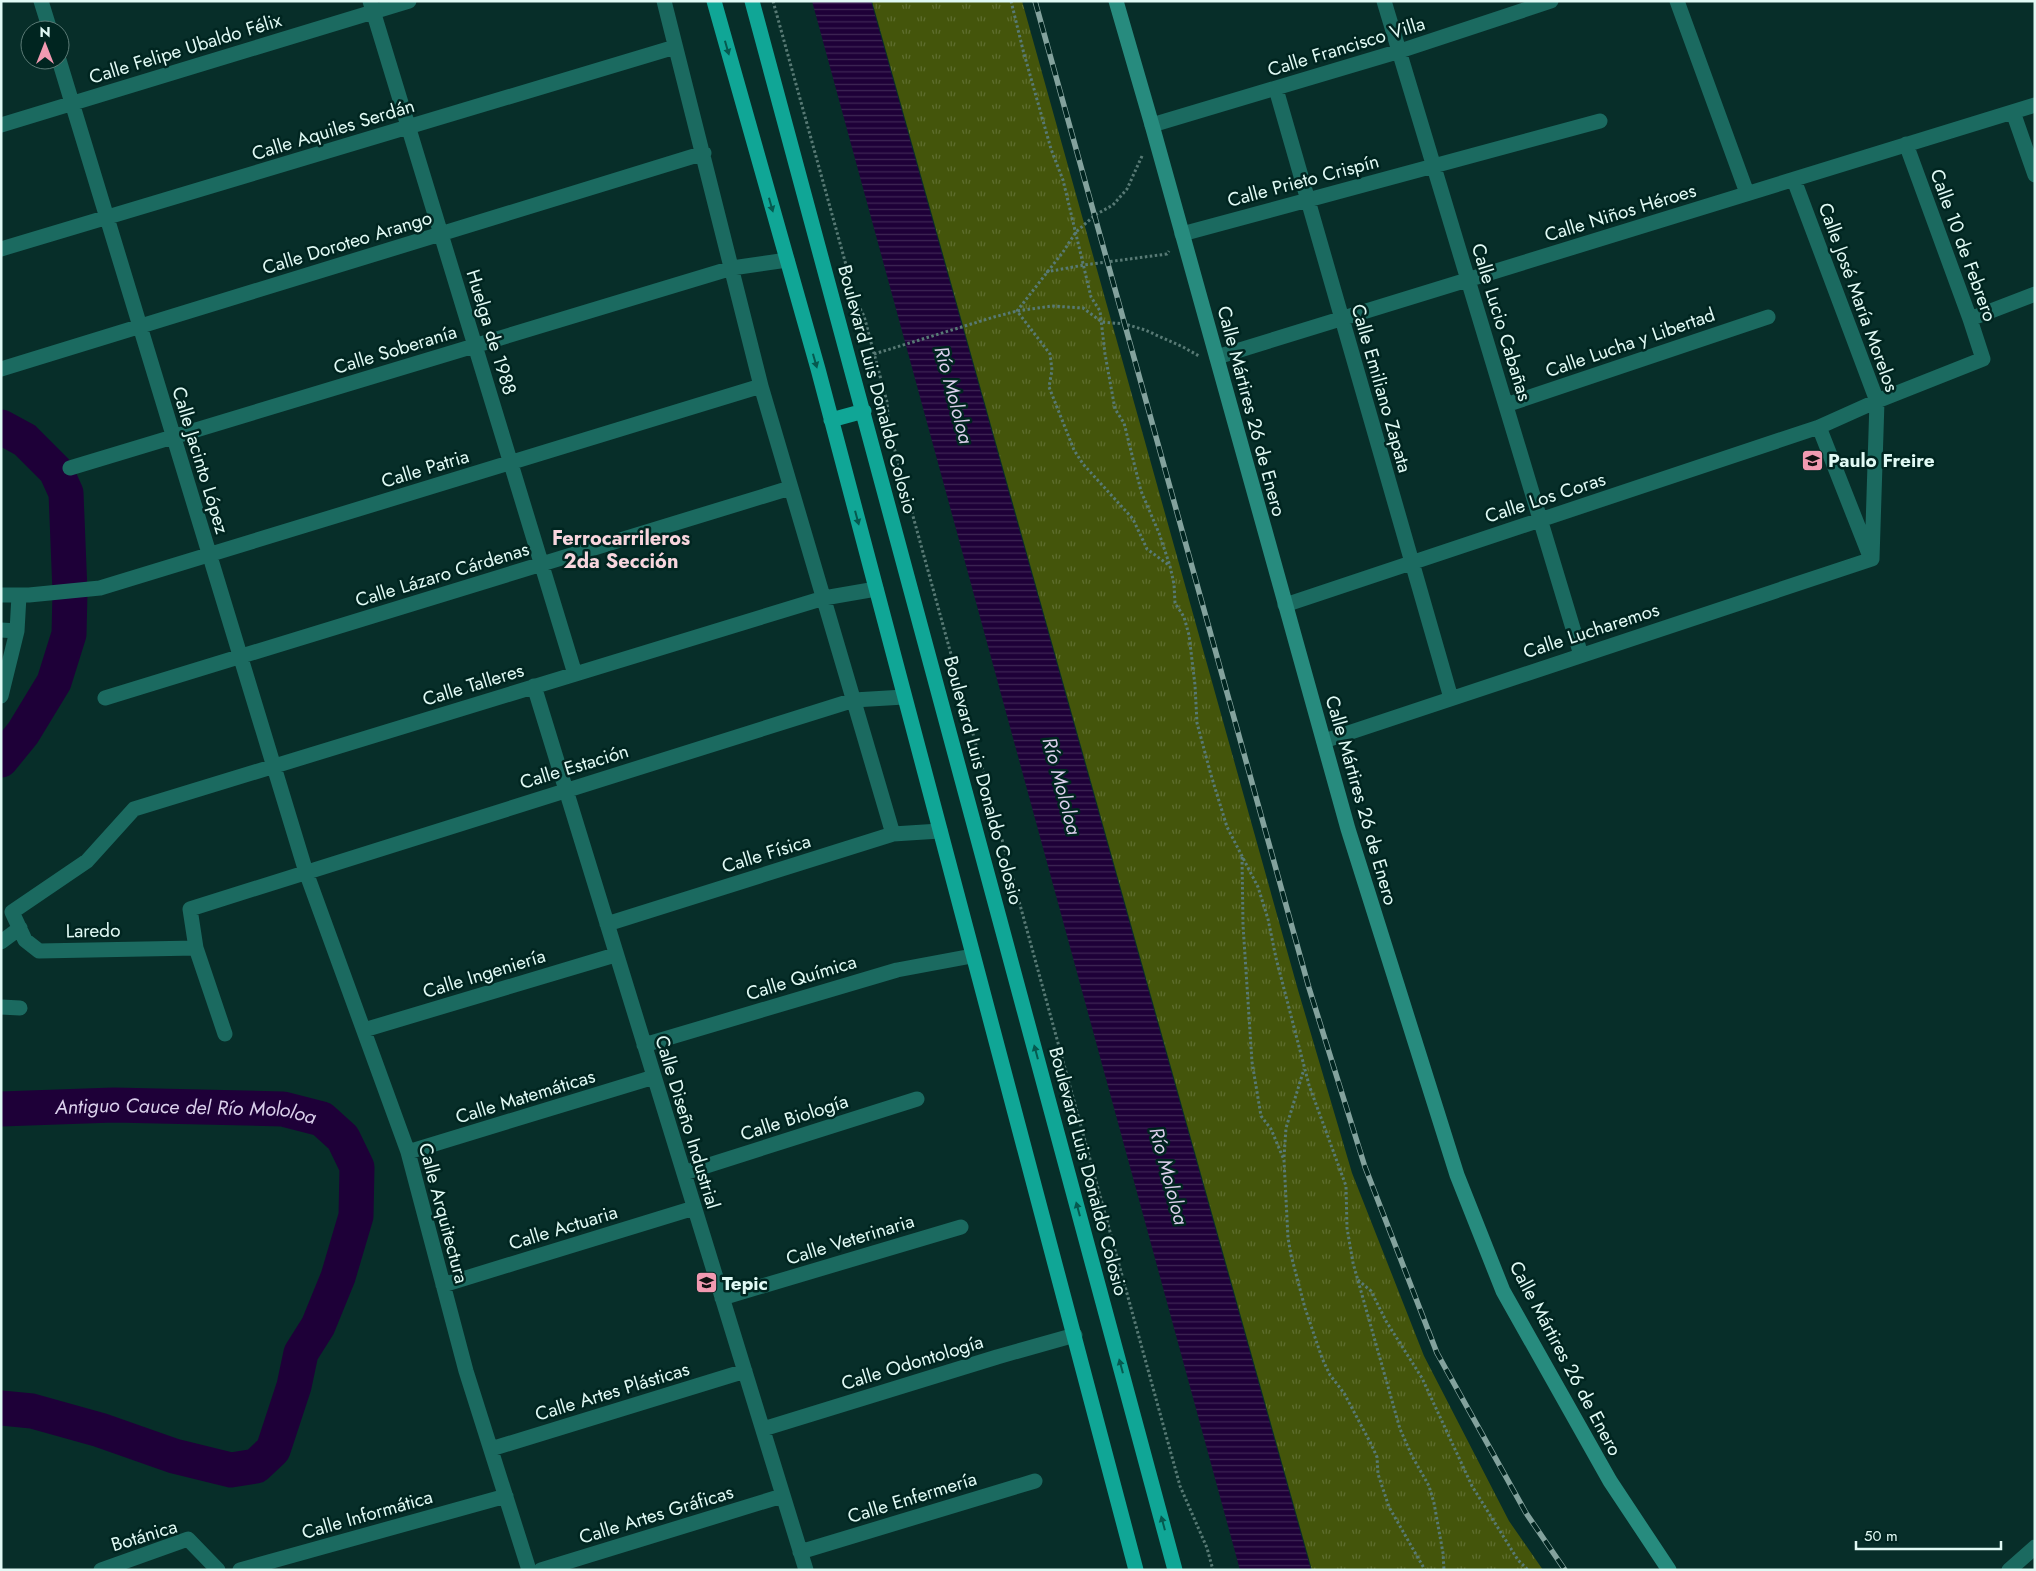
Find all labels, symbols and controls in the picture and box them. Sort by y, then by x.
street label: Calle Felipe Ubaldo Félix [86,6,285,91]
street label: Calle Francisco Villa [1264,10,1428,83]
north arrow [20,20,70,70]
text: N [39,22,51,42]
one-way arrow [724,41,732,56]
street label: Calle Aquiles Serdán [248,92,418,167]
street label: Calle Prieto Crispín [1224,147,1382,214]
street label: Calle 10 de Febrero [1923,165,2004,325]
street label: Calle Niños Héroes [1541,176,1700,248]
one-way arrow [768,197,776,212]
street label: Calle José María Morelos [1812,199,1905,396]
street label: Calle Doroteo Arango [259,204,435,281]
street label: Calle Lucio Cabañas [1465,240,1538,405]
street label: Boulevard Luis Donaldo Colosio [831,262,924,517]
street label: Huelga de 1988 [460,266,523,398]
street label: Calle Emiliano Zapata [1345,301,1419,476]
street label: Calle Lucha y Libertad [1542,301,1719,384]
street label: Calle Mártires 26 de Enero [1210,303,1293,519]
street label: Calle Soberanía [330,318,460,381]
water label: Río Mololoa [927,343,980,447]
one-way arrow [812,354,820,369]
street label: Calle Jacinto López [165,383,236,537]
street label: Calle Patria [378,442,472,495]
place label: Paulo Freire [1828,447,1935,474]
school or university icon: Paulo Freire [1800,448,1824,472]
street label: Calle Los Coras [1481,465,1609,530]
one-way arrow [853,511,861,526]
district label: Ferrocarrileros 2da Sección [552,524,690,576]
street label: Calle Lázaro Cárdenas [352,535,533,614]
street label: Calle Lucharemos [1520,596,1663,665]
street label: Boulevard Luis Donaldo Colosio [937,653,1030,908]
street label: Calle Talleres [419,656,527,713]
street label: Calle Mártires 26 de Enero [1319,692,1404,908]
water label: Río Mololoa [1035,734,1088,838]
street label: Calle Estación [516,737,632,796]
street label: Calle Física [718,827,814,880]
street label: Laredo [65,917,121,944]
street label: Calle Ingeniería [420,942,549,1005]
street label: Calle Química [743,948,860,1007]
street label: Calle Diseño Industrial [648,1032,727,1212]
one-way arrow [1032,1044,1040,1059]
street label: Boulevard Luis Donaldo Colosio [1042,1044,1135,1299]
street label: Calle Matemáticas [452,1062,599,1131]
street label: Calle Biología [737,1087,852,1148]
water label: Antiguo Cauce del Río Mololoa [53,1091,319,1132]
water label: Río Mololoa [1142,1124,1195,1228]
street label: Calle Arquitectura [412,1140,475,1286]
street label: Calle Actuaria [506,1198,621,1257]
one-way arrow [1074,1201,1082,1216]
street label: Calle Veterinaria [783,1207,918,1272]
street label: Calle Mártires 26 de Enero [1503,1256,1628,1460]
place label: Tepic [722,1270,768,1297]
school or university icon: Tepic [694,1271,718,1295]
street label: Calle Odontología [838,1328,986,1397]
street label: Calle Artes Plásticas [532,1355,693,1428]
one-way arrow [1116,1358,1124,1373]
street label: Calle Enfermería [844,1465,980,1530]
street label: Calle Artes Gráficas [576,1478,737,1551]
street label: Calle Informática [298,1483,436,1546]
street label: Botánica [108,1513,181,1558]
one-way arrow [1159,1515,1167,1530]
scale bar [1856,1518,2001,1550]
text: 50 m [1864,1525,1898,1547]

